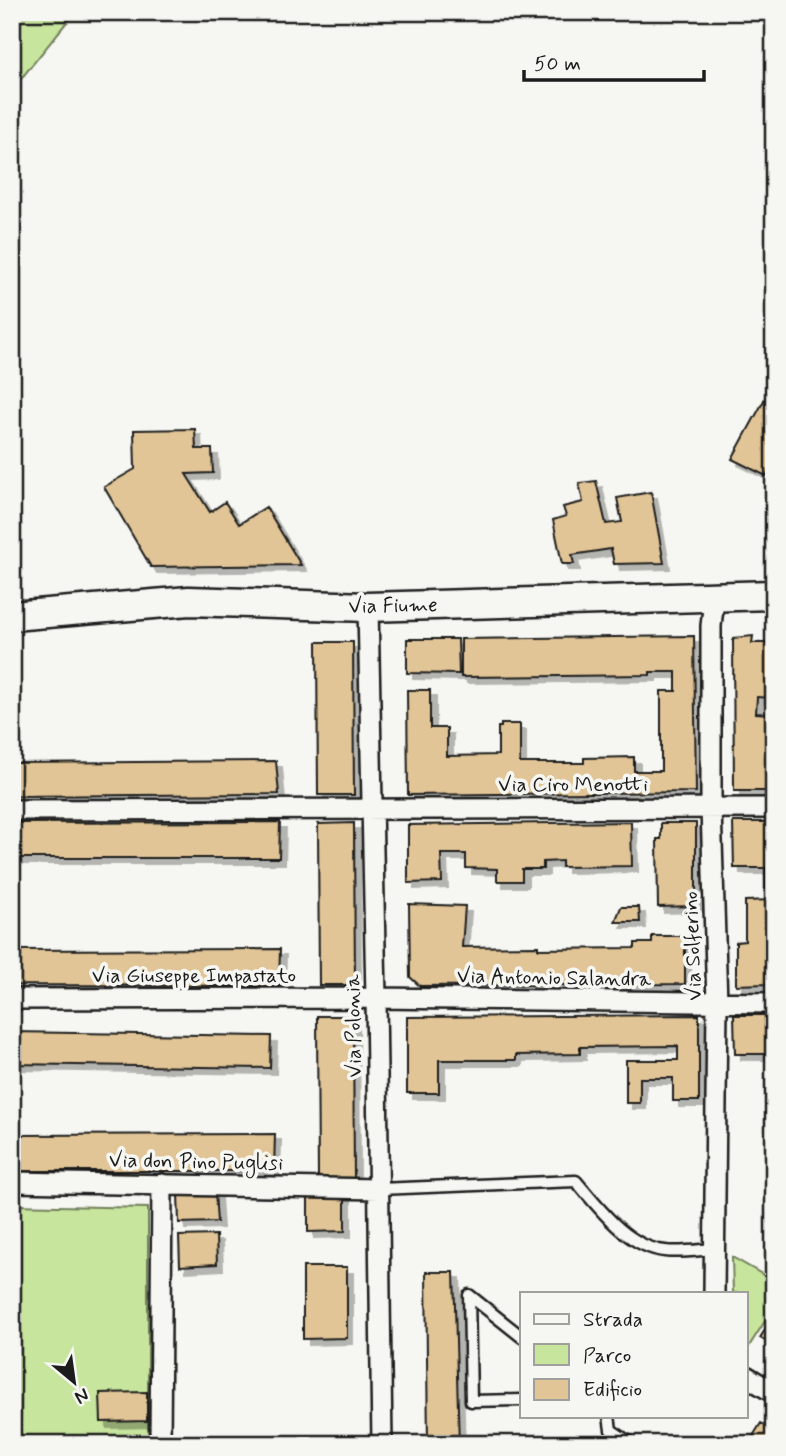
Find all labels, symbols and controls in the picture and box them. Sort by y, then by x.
scale bar [524,38,704,82]
text: 50 m [534,50,581,78]
street label: Via Fiume [348,591,438,621]
street label: Via Ciro Menotti [498,771,648,799]
street label: Via Solferino [677,891,709,1001]
street label: Via Giuseppe Impastato [92,962,296,990]
street label: Via Antonio Salandra [457,962,652,994]
street label: Via Polonia [339,974,369,1078]
street label: Via don Pino Puglisi [109,1146,284,1179]
legend [520,1292,748,1418]
text: Strada [583,1306,643,1334]
text: Parco [583,1342,631,1370]
north arrow [38,1348,108,1418]
text: Edificio [583,1376,642,1404]
text: N [70,1382,93,1410]

